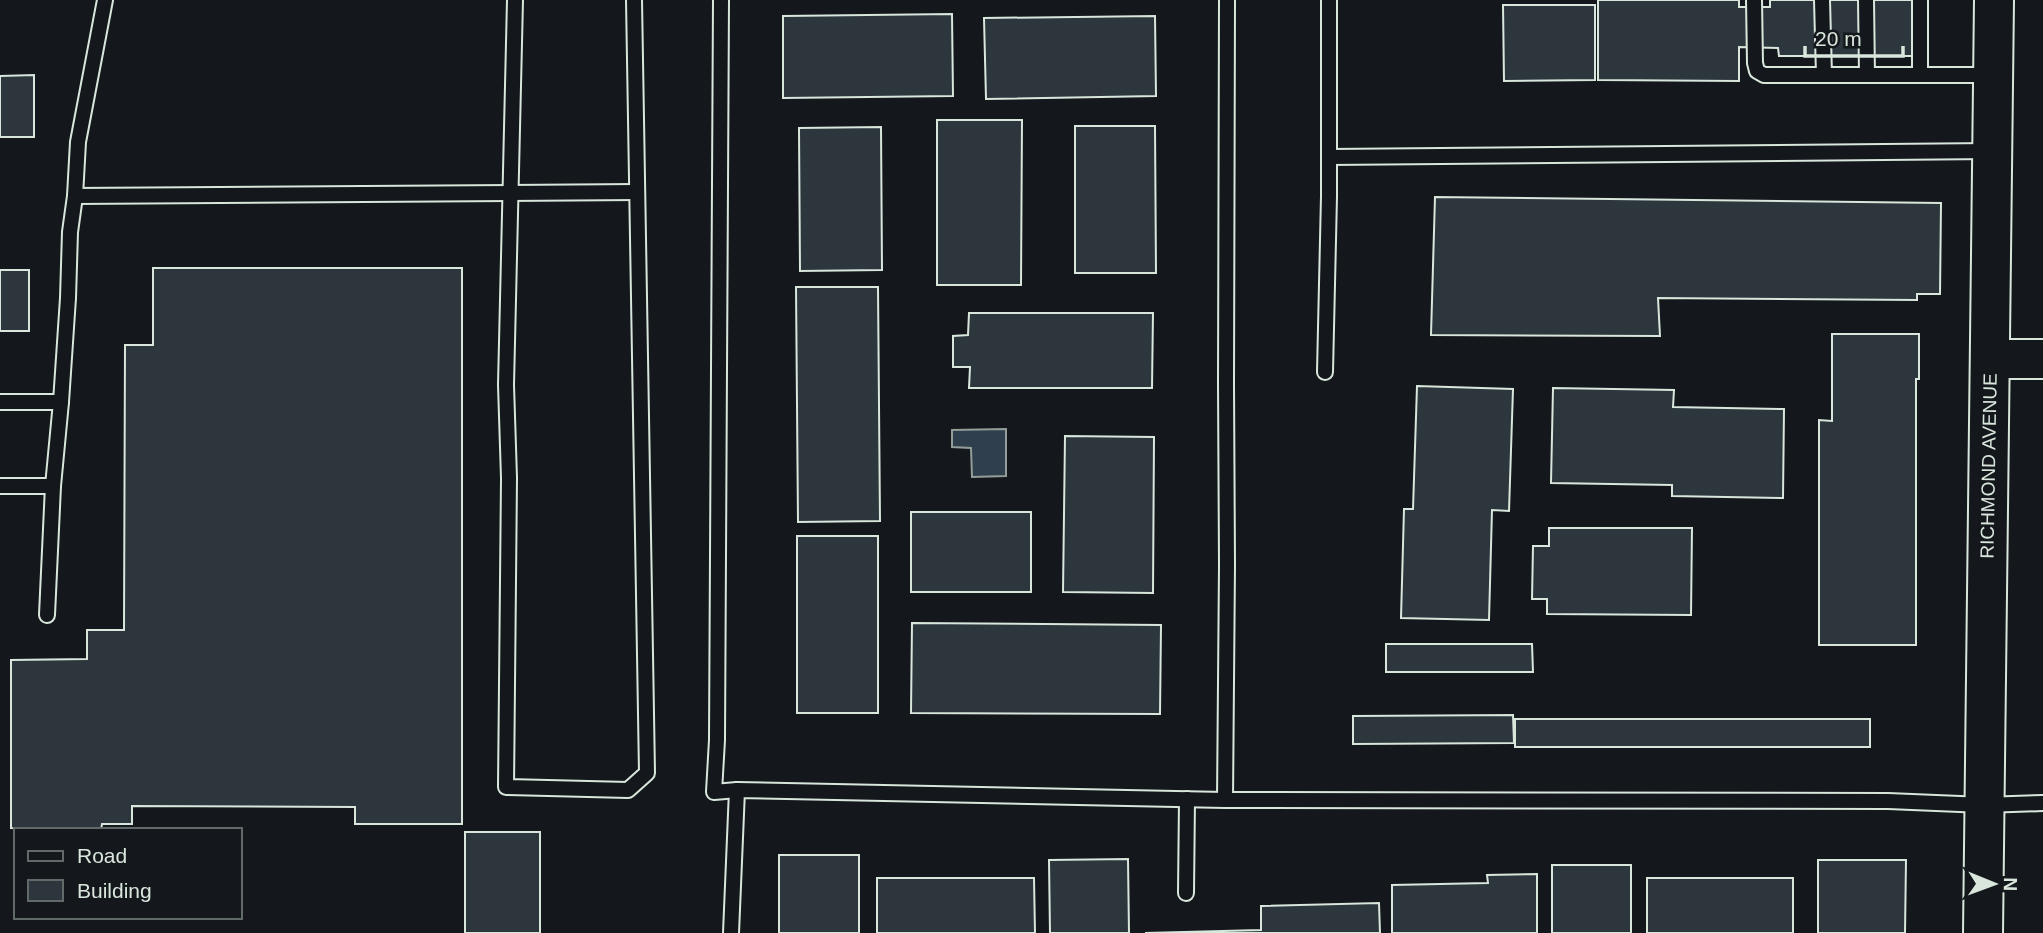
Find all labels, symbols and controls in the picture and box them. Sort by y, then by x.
scale bar [1805,14,1903,58]
text: 20 m [1815,27,1862,50]
street label: RICHMOND AVENUE [1976,373,2001,559]
legend [14,828,242,919]
text: Road [77,844,127,867]
north arrow [1959,849,2029,919]
text: N [2000,877,2021,891]
text: Building [77,879,152,902]

